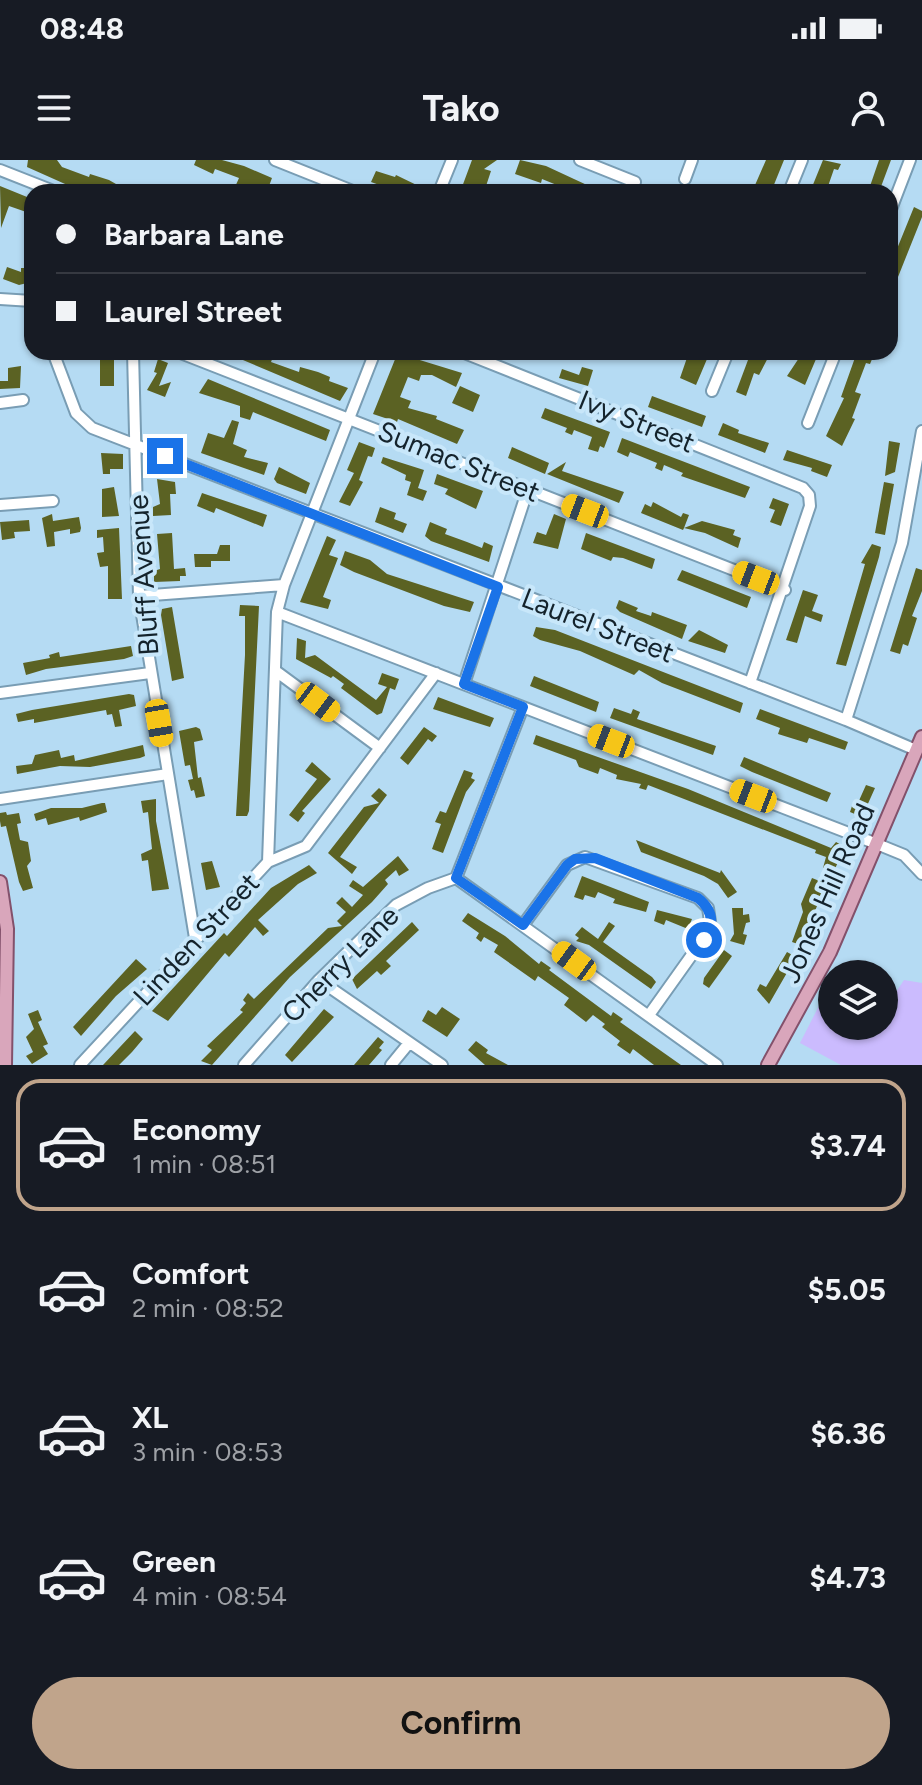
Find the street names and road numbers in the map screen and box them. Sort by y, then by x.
street label: Ivy Street [574,382,700,460]
street label: Sumac Street [373,413,545,509]
street label: Bluff Avenue [120,493,166,657]
street label: Laurel Street [517,580,679,670]
street label: Jones Hill Road [772,798,882,988]
street label: Linden Street [126,865,266,1013]
street label: Cherry Lane [274,898,406,1030]

